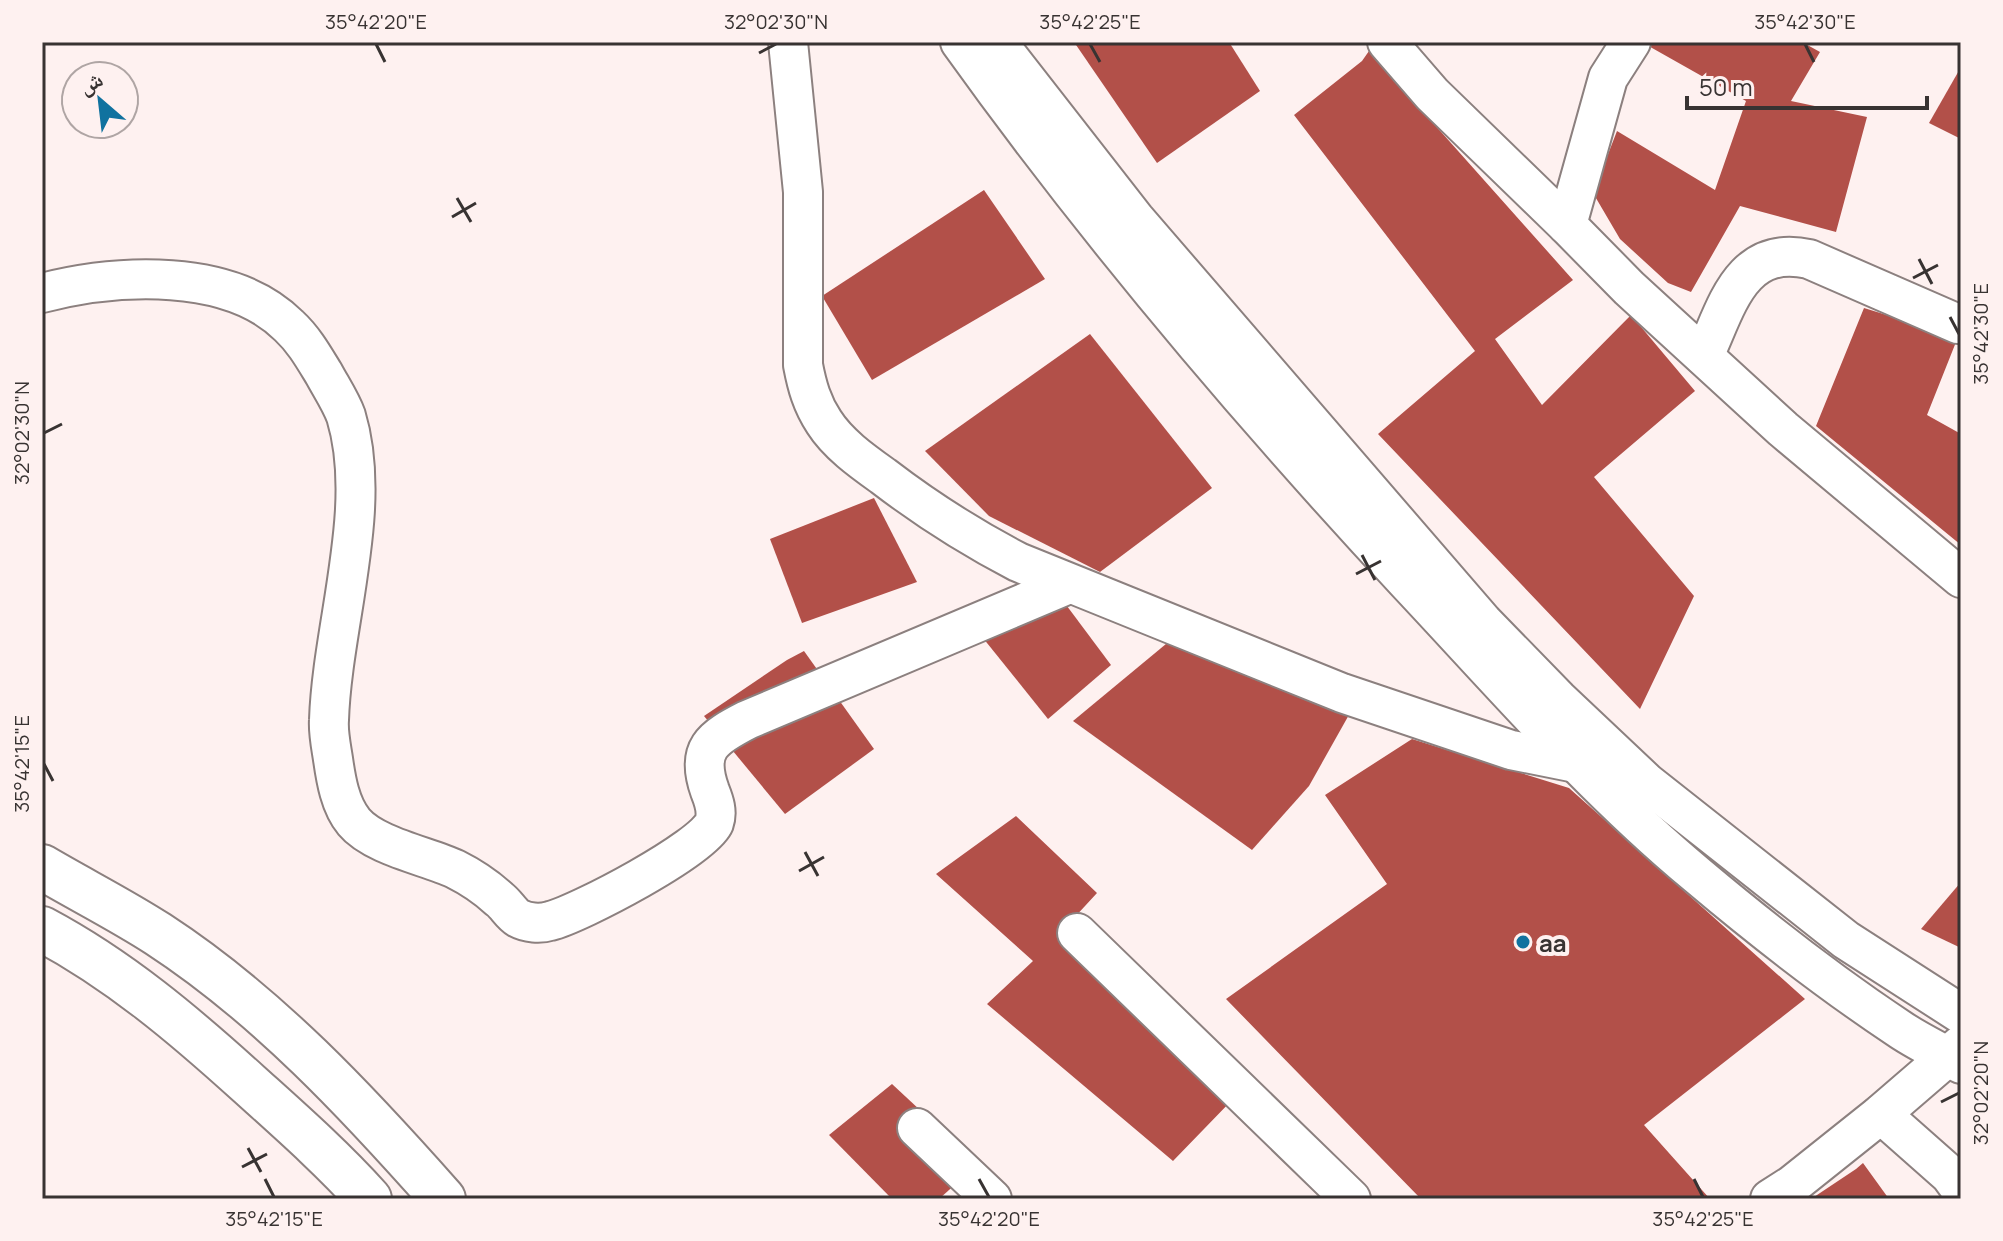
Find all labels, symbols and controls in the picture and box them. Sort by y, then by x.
text: 35°42'20"E [325,8,427,35]
text: 32°02'30"N [724,8,828,35]
text: 35°42'25"E [1039,8,1141,35]
text: 35°42'30"E [1754,8,1856,35]
north arrow [60,60,140,140]
scale bar [1687,60,1927,110]
text: ش [73,64,108,101]
text: 50 m [1699,70,1753,103]
text: 35°42'30"E [1967,283,1994,385]
text: 32°02'30"N [8,381,35,485]
text: 35°42'15"E [8,715,35,813]
place label: aa [1539,926,1567,959]
marker: aa [1514,933,1532,951]
text: 32°02'20"N [1967,1041,1994,1145]
text: 35°42'15"E [225,1205,323,1232]
text: 35°42'20"E [938,1205,1040,1232]
text: 35°42'25"E [1652,1205,1754,1232]

